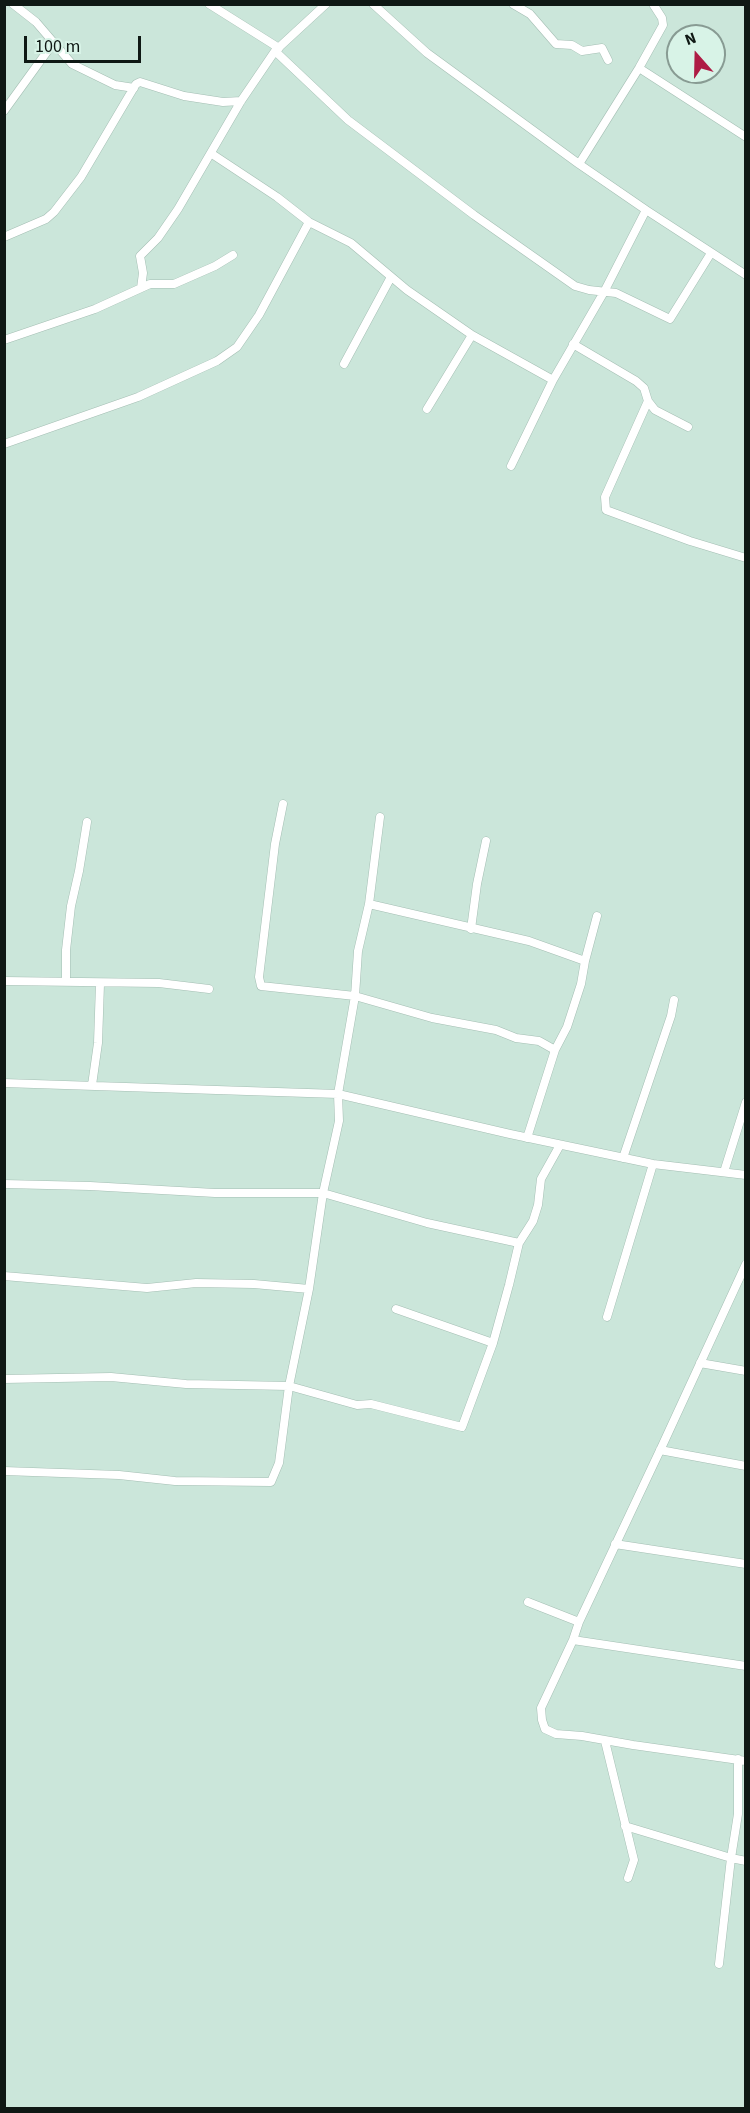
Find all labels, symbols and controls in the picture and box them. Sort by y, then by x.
scale bar [27,24,144,62]
north arrow [666,24,726,84]
text: N [682,27,699,51]
text: 100 m [35,34,80,59]

